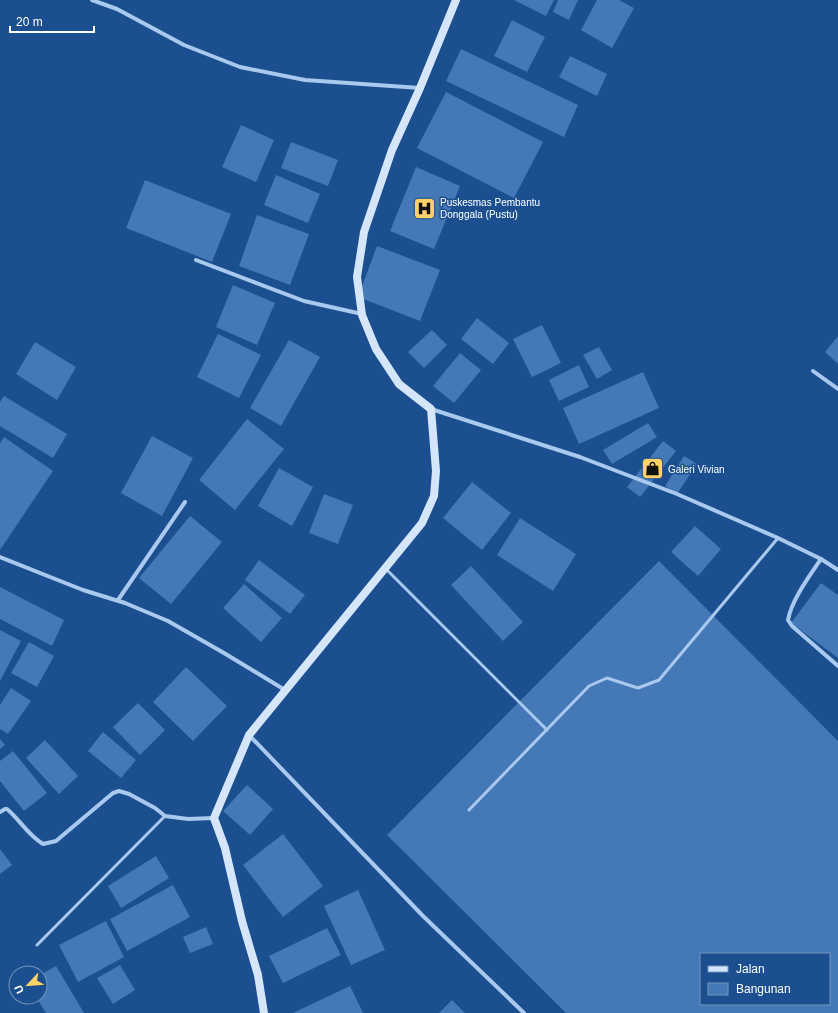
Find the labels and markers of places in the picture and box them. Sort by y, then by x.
hospital icon: Puskesmas Pembantu Donggala (Pustu) [412,195,438,221]
place label: Puskesmas Pembantu Donggala (Pustu) [440,197,540,220]
shop icon: Galeri Vivian [639,456,665,482]
place label: Galeri Vivian [668,464,725,475]

